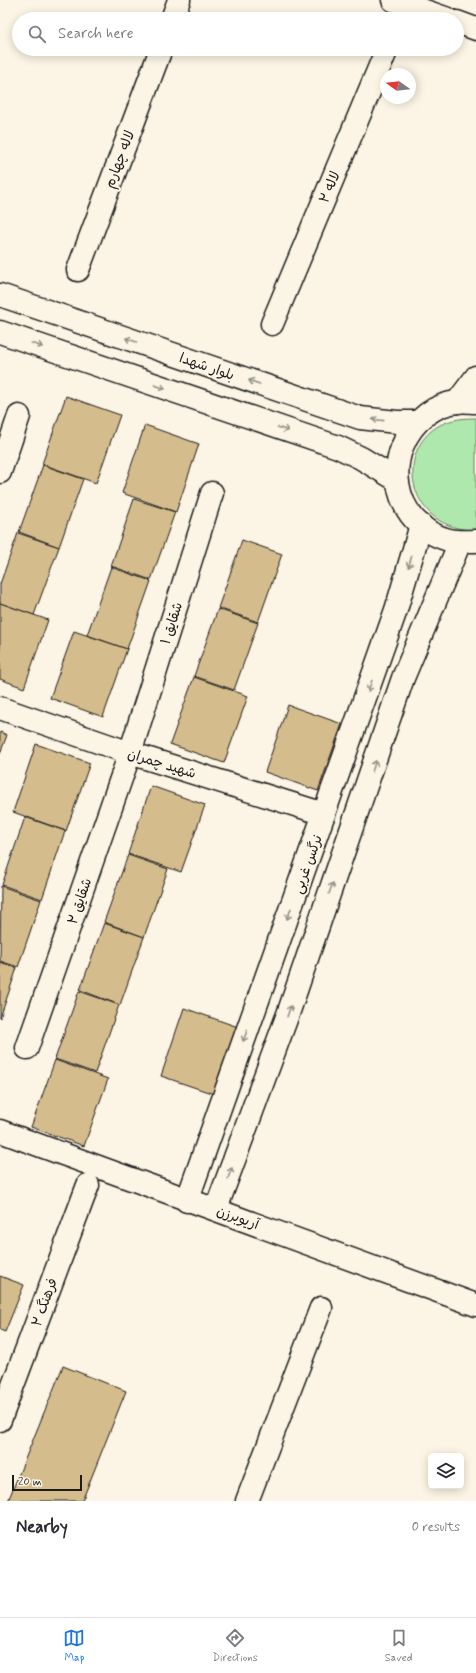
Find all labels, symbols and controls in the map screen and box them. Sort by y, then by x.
search box [12,12,464,56]
icon: search [26,23,48,45]
text: Search here [58,24,134,44]
north arrow [380,68,416,104]
street label: لاله چهارم [101,128,140,191]
street label: لاله ۲ [315,169,345,206]
one-way arrow [124,336,137,343]
one-way arrow [31,341,43,349]
street label: بلوار شهدا [177,349,236,385]
one-way arrow [247,378,260,385]
one-way arrow [154,383,166,391]
one-way arrow [372,416,385,423]
one-way arrow [277,425,289,433]
one-way arrow [406,555,413,568]
street label: شقایق ۱ [157,600,187,647]
one-way arrow [365,679,373,691]
street label: شهید چمران [125,745,198,783]
one-way arrow [371,759,378,772]
street label: نرگس غربی [289,832,327,896]
street label: شقایق ۲ [64,876,96,927]
one-way arrow [328,883,336,895]
one-way arrow [285,907,292,920]
one-way arrow [285,1005,293,1017]
one-way arrow [241,1030,249,1042]
one-way arrow [226,1167,234,1179]
street label: آریوبرزن [214,1202,262,1234]
street label: فرهنگ ۲ [28,1276,62,1329]
map controls [428,1453,464,1489]
button: layers [428,1453,464,1489]
scale bar [12,1473,82,1492]
text: 20 m [18,1475,41,1489]
text: Nearby [16,1516,68,1538]
text: 0 results [412,1519,460,1536]
tab: Map [63,1627,85,1665]
tab: Directions [212,1627,258,1665]
tab: Saved [385,1627,412,1665]

